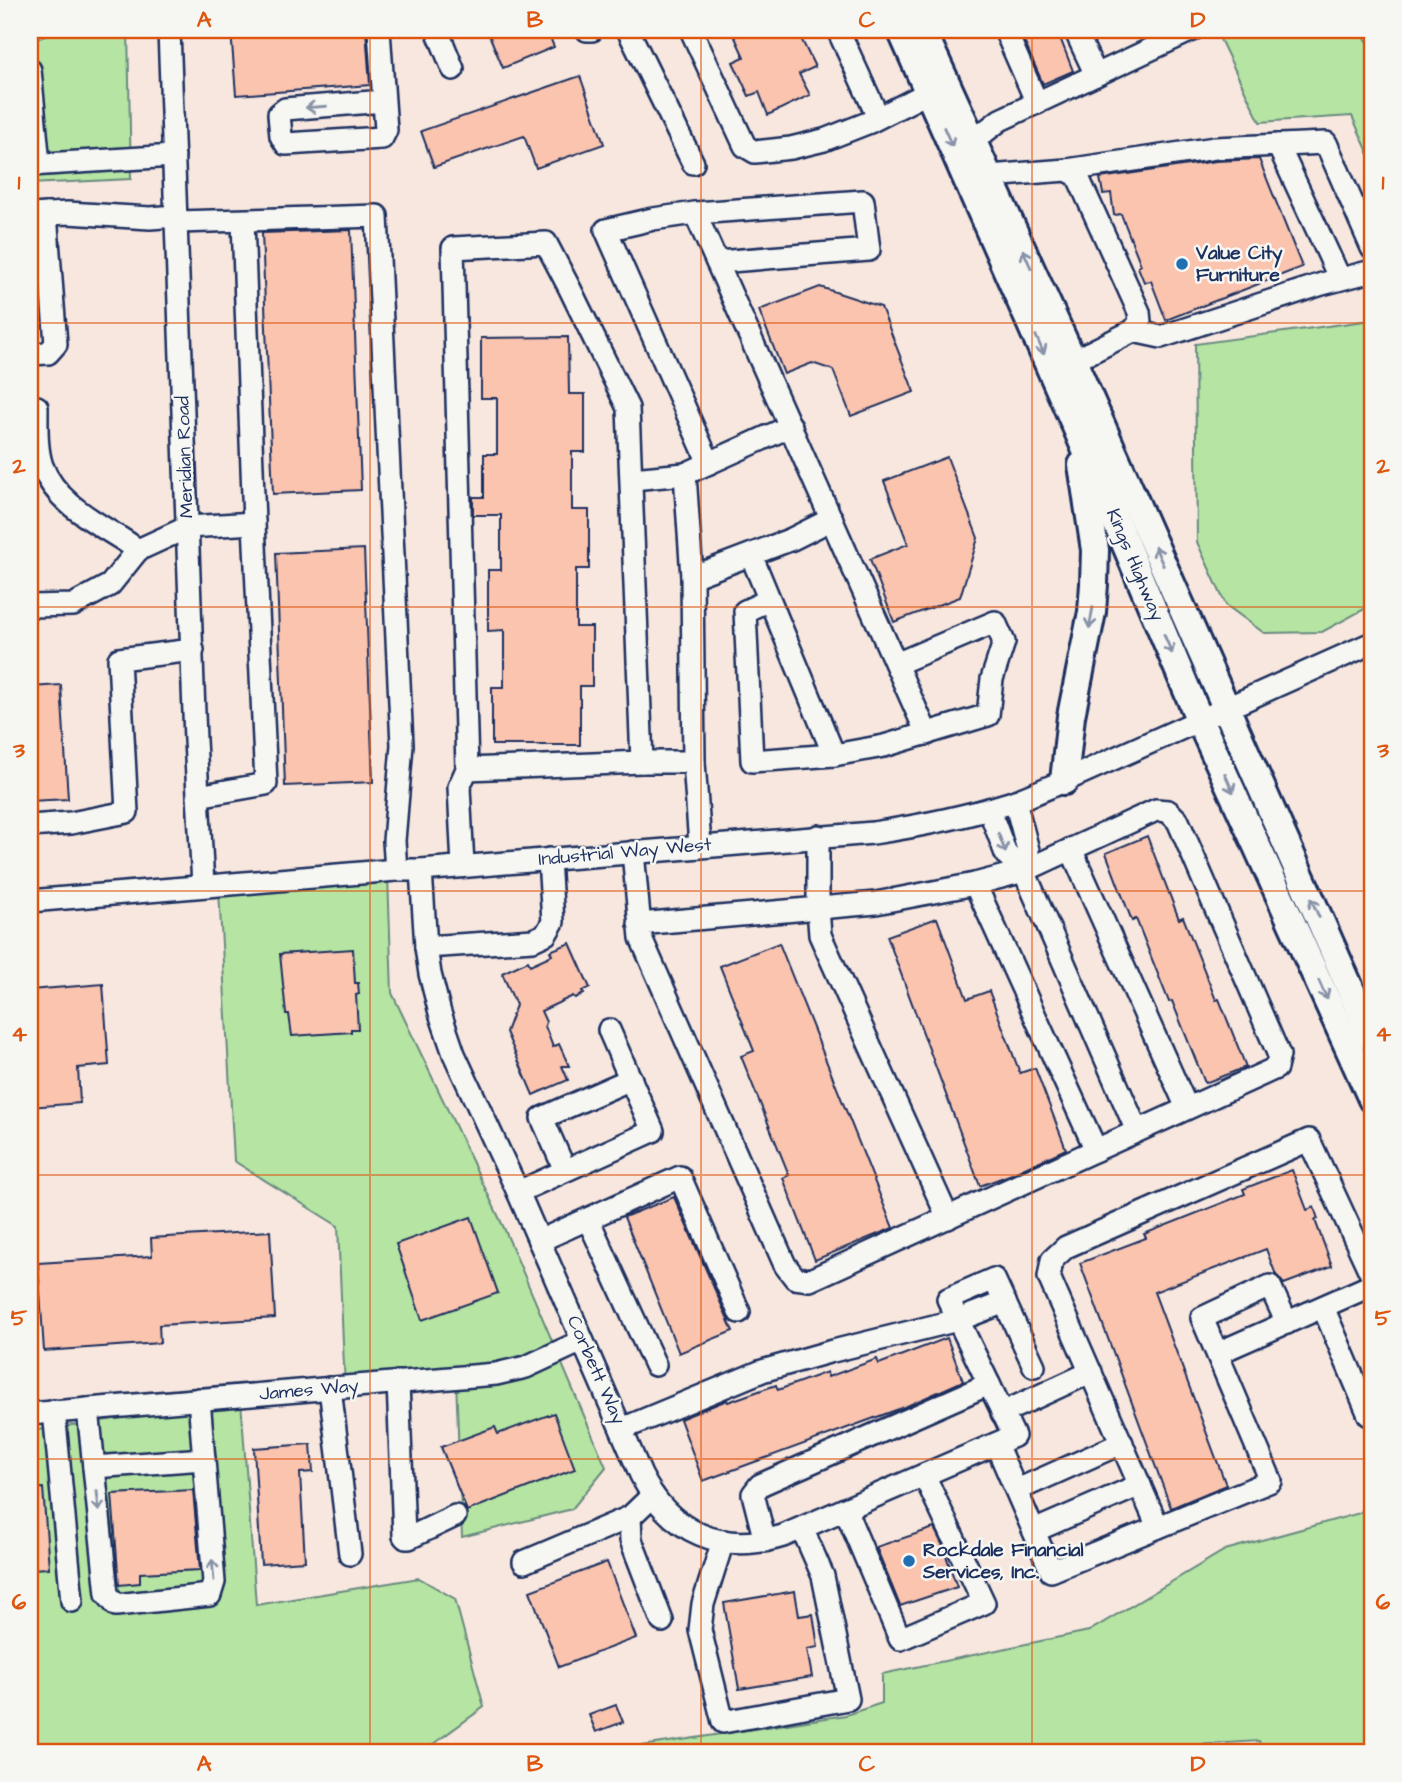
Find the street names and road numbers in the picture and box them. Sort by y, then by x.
street label: Meridian Road [169,395,201,519]
street label: Kings Highway [1098,505,1171,626]
street label: Industrial Way West [537,831,713,874]
street label: Corbett Way [559,1311,632,1430]
street label: James Way [258,1372,361,1409]

